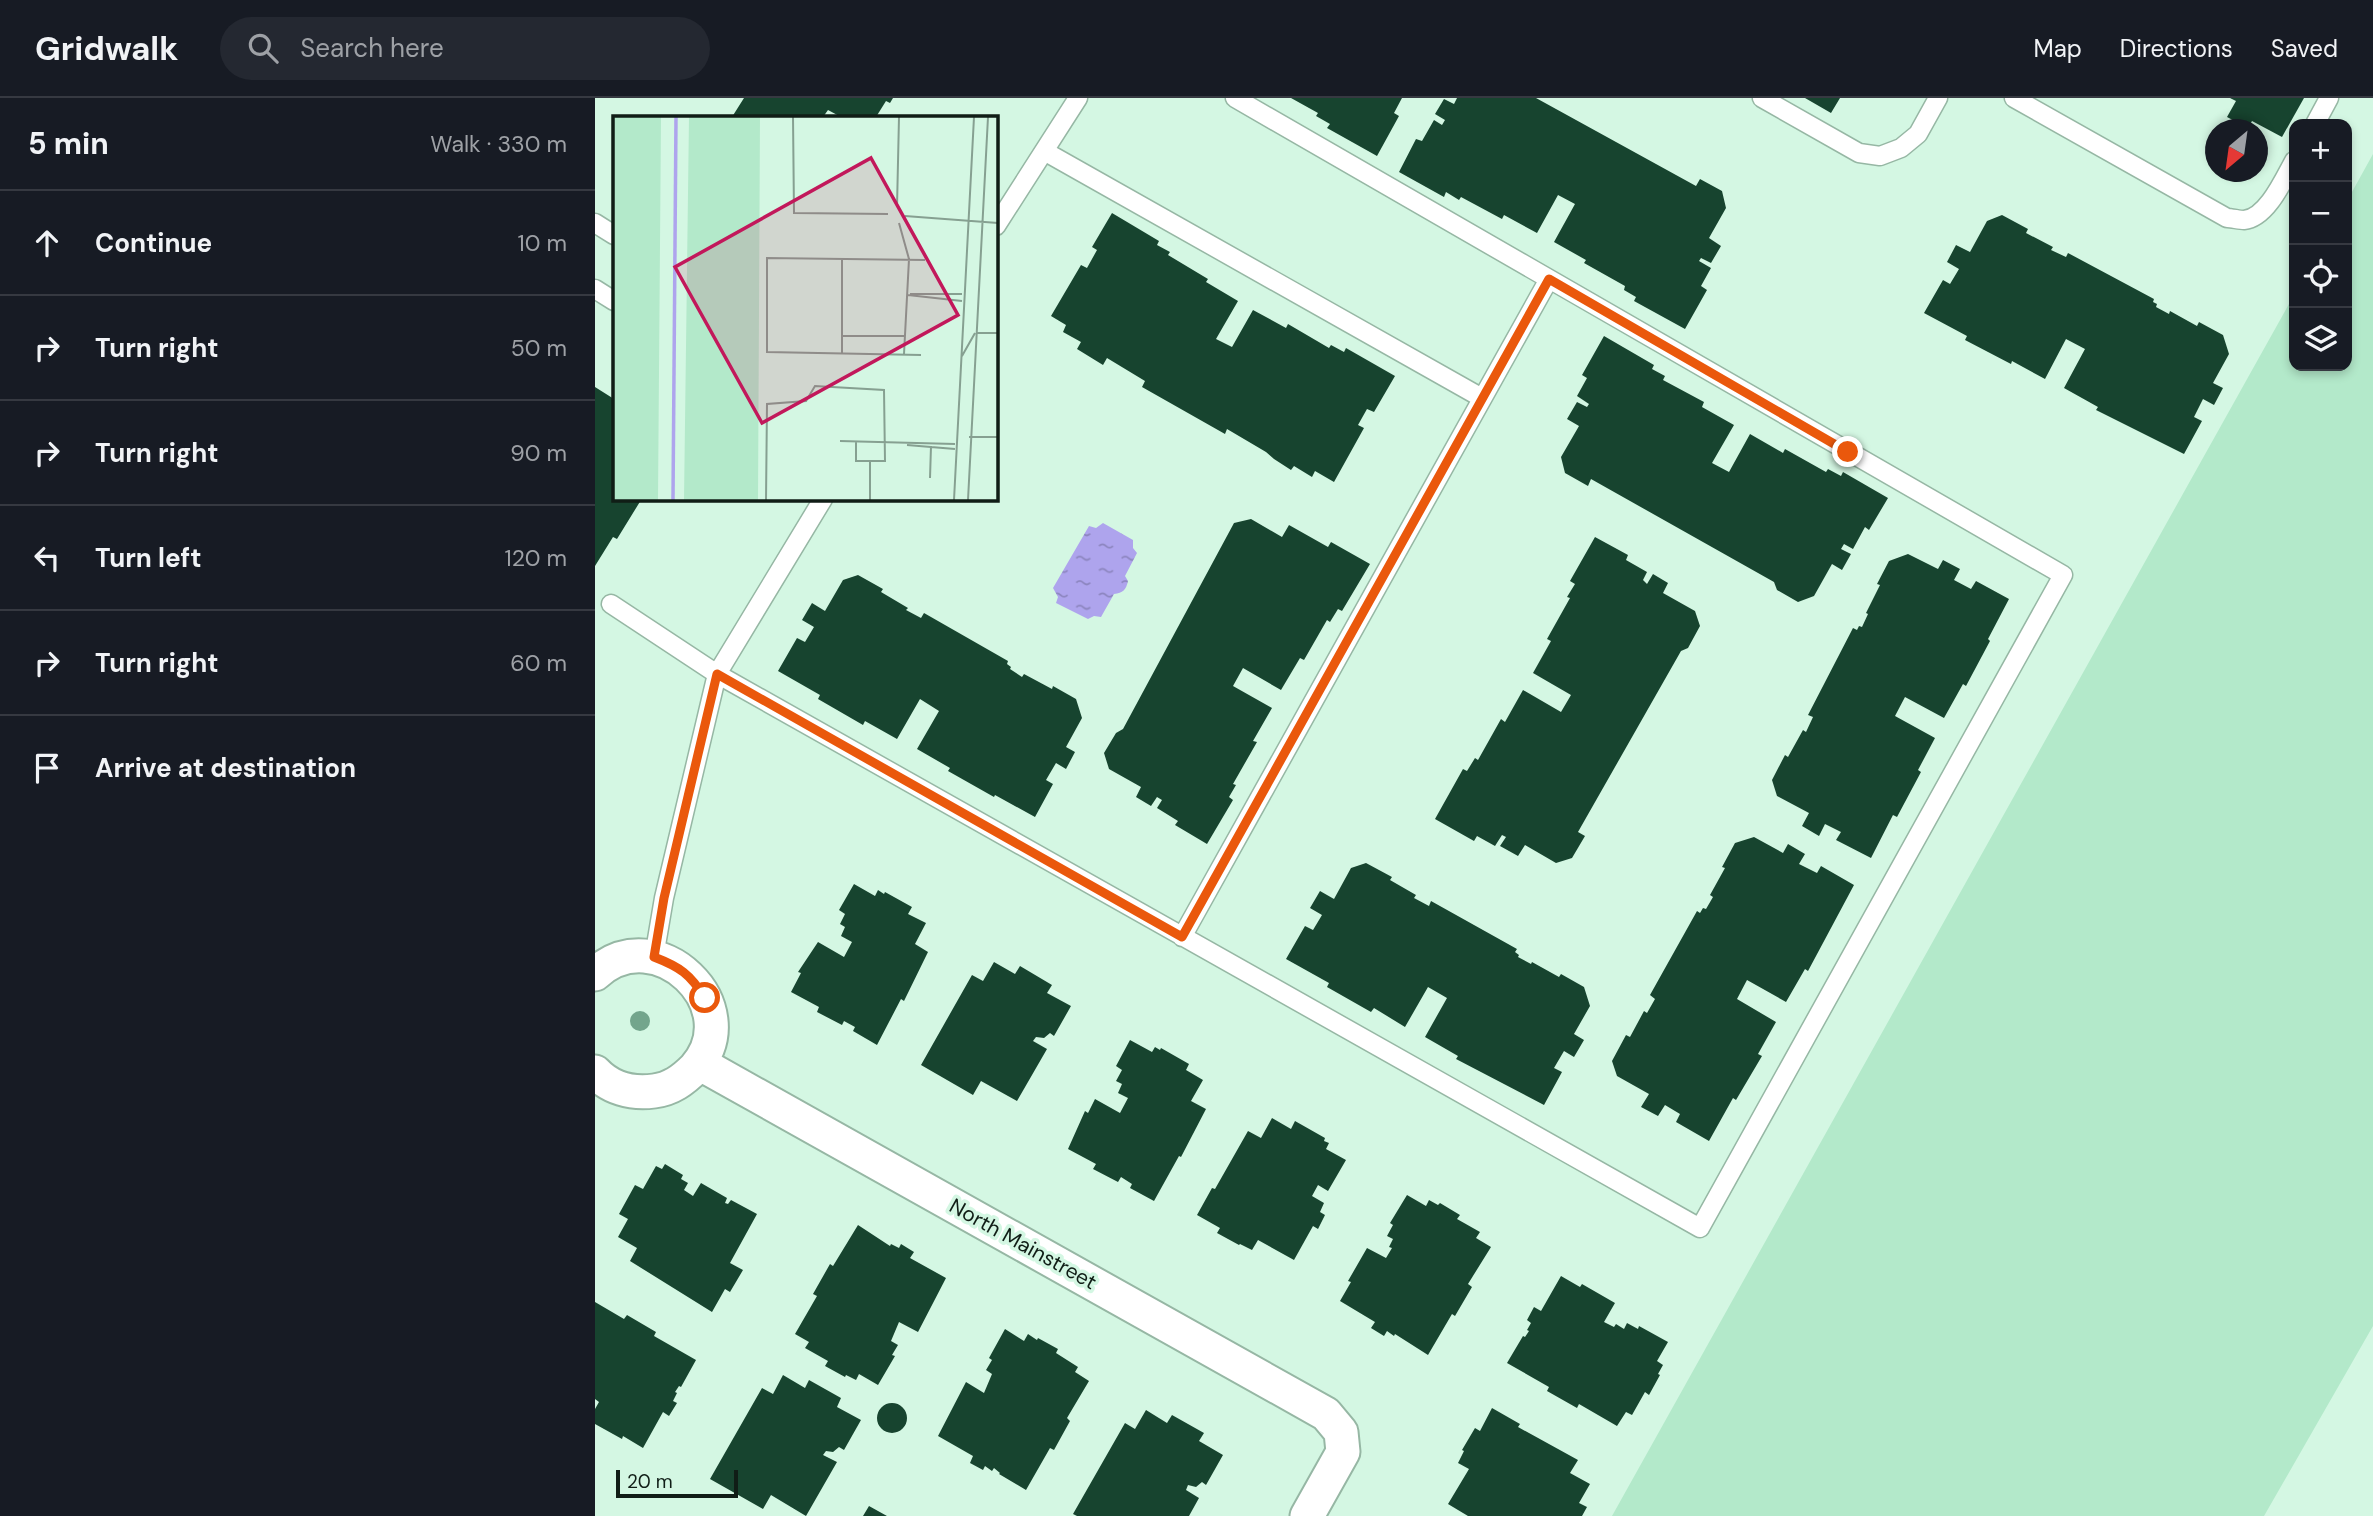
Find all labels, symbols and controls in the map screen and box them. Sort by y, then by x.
search box [220,17,710,80]
text: Gridwalk [35,27,178,70]
icon: search [244,29,282,67]
text: Search here [300,31,444,65]
text: Map [2034,33,2082,64]
text: Directions [2120,33,2233,64]
text: Saved [2271,33,2338,64]
inset map [613,116,997,500]
north arrow [2205,119,2268,182]
map controls [2289,119,2352,371]
button: + [2289,119,2352,182]
text: 5 min [28,124,109,163]
text: Walk · 330 m [430,129,567,159]
button: − [2289,182,2352,245]
icon: ahead [28,224,66,262]
text: Continue [95,226,212,260]
text: 10 m [517,228,567,258]
button: locate [2289,245,2352,308]
button: layers [2289,308,2352,371]
icon: right [28,329,66,367]
text: Turn right [95,331,219,365]
text: 50 m [511,333,567,363]
icon: right [28,434,66,472]
text: Turn right [95,436,219,470]
route end [1832,436,1863,467]
text: 90 m [510,438,567,468]
icon: left [28,539,66,577]
text: Turn left [95,541,202,575]
text: 120 m [504,543,567,573]
icon: right [28,644,66,682]
text: Turn right [95,646,219,680]
text: 60 m [510,648,567,678]
icon: arrive [28,749,66,787]
text: Arrive at destination [95,751,356,785]
route start [689,982,720,1013]
street label: North Mainstreet [944,1192,1102,1296]
scale bar [616,1467,739,1499]
text: 20 m [627,1469,673,1494]

